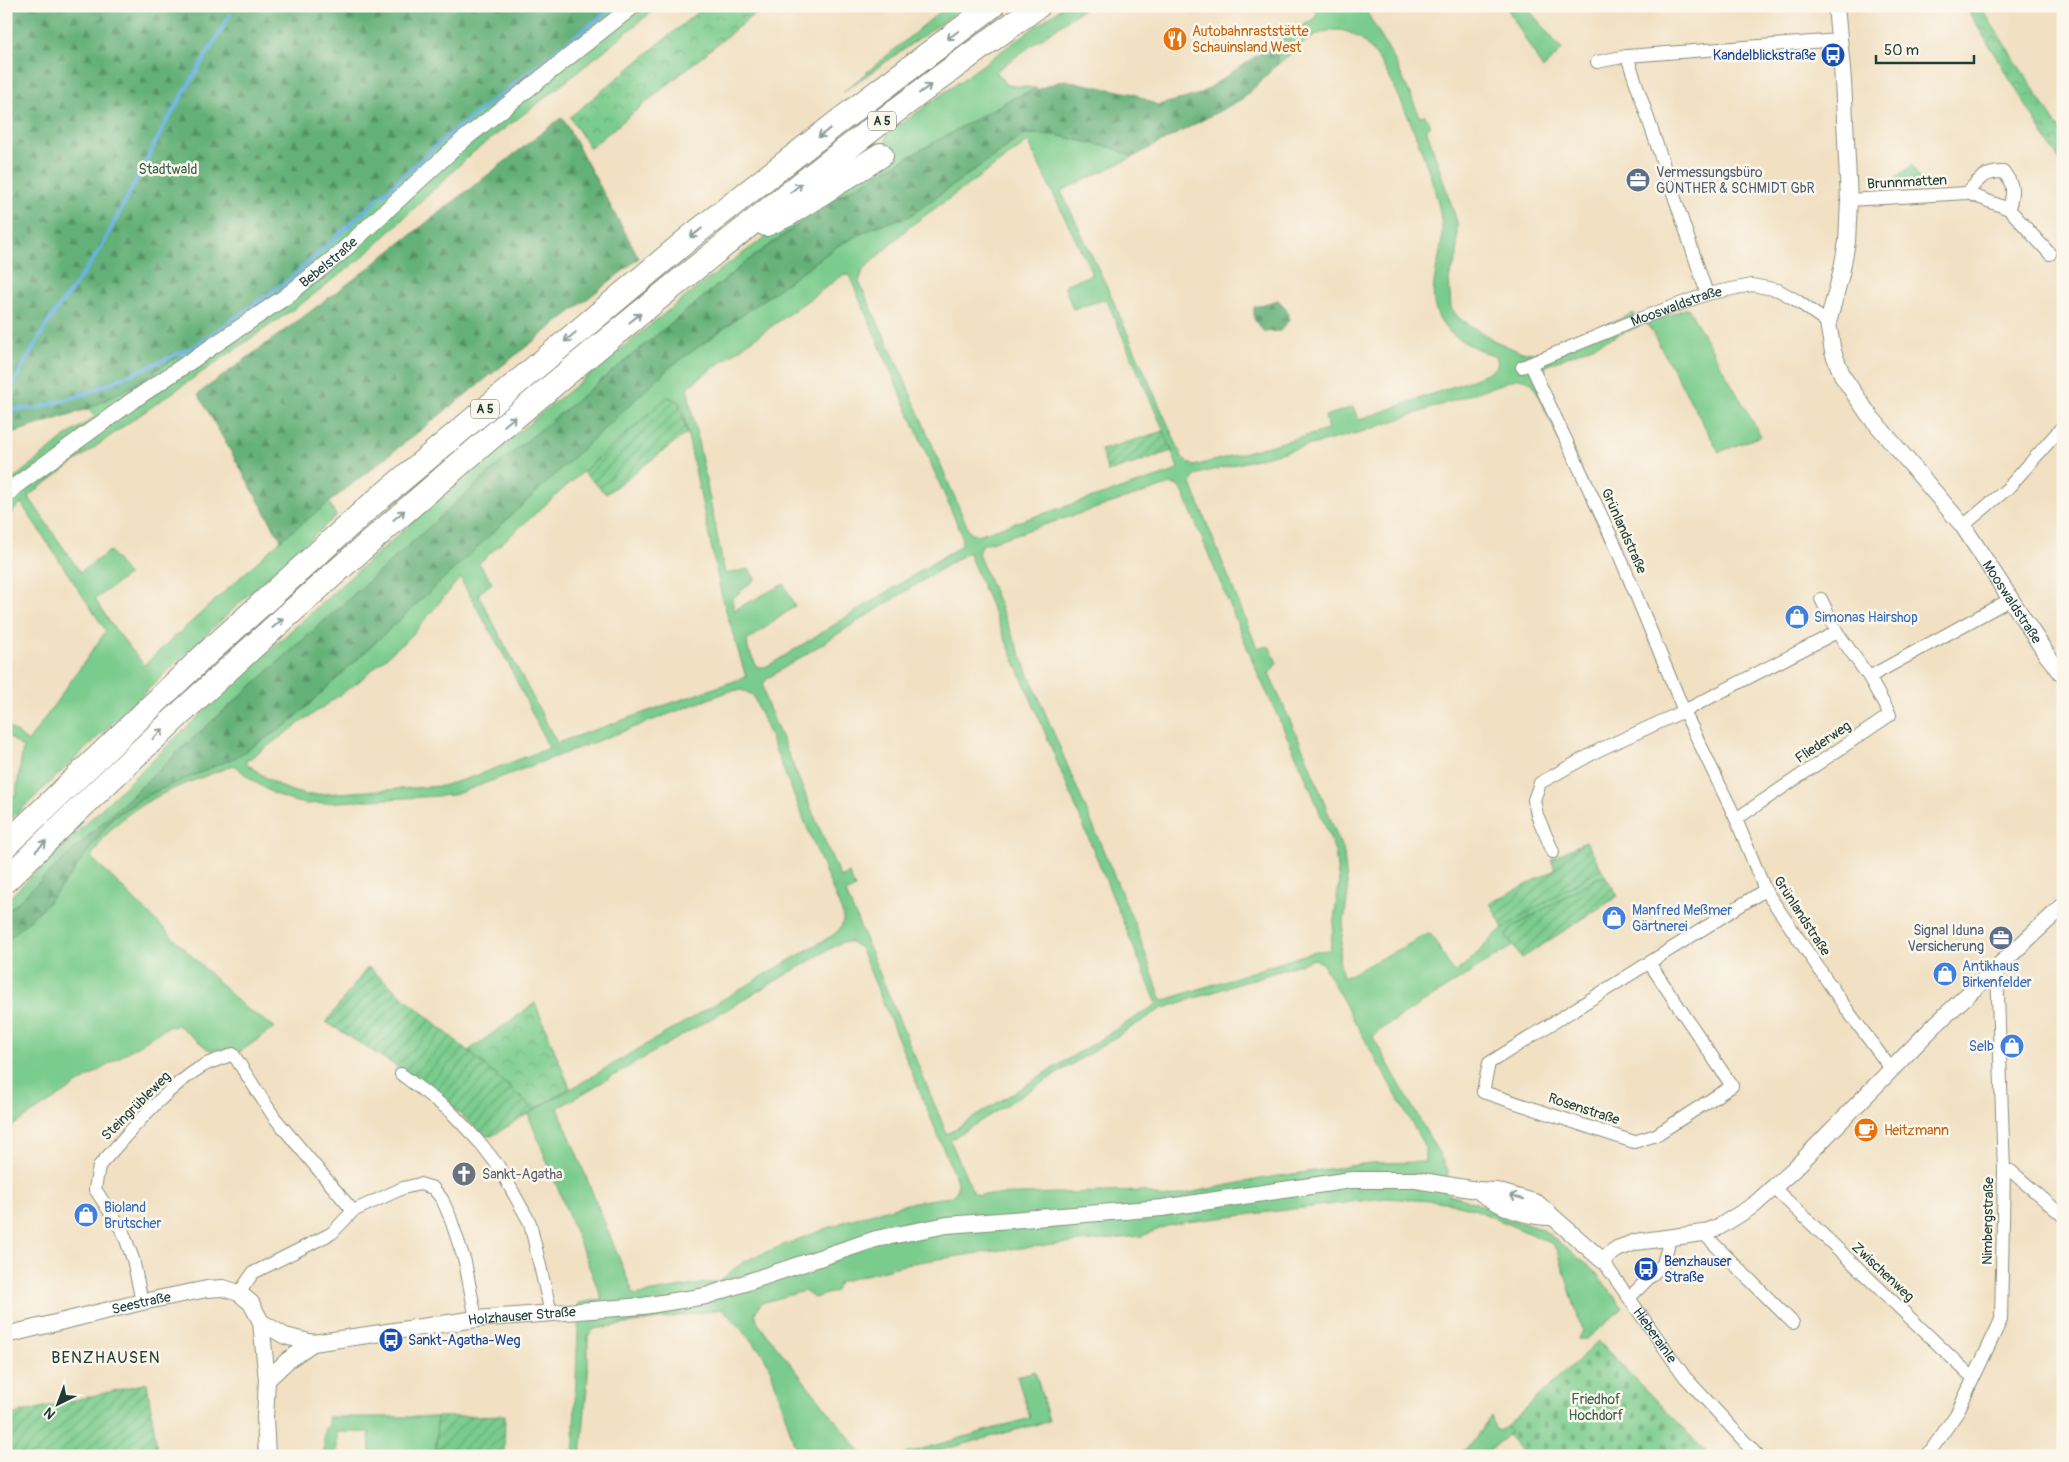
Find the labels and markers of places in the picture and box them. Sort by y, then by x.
place label: Autobahnraststätte Schauinsland West [1192,23,1309,56]
restaurant icon: Autobahnraststätte Schauinsland West [1162,26,1188,52]
bus stop icon: Kandelblickstraße [1820,42,1846,68]
place label: Kandelblickstraße [1713,47,1816,64]
place label: Vermessungsbüro GÜNTHER & SCHMIDT GbR [1656,164,1815,197]
office icon: Vermessungsbüro GÜNTHER & SCHMIDT GbR [1625,167,1651,193]
shop icon: Simonas Hairshop [1784,604,1810,630]
place label: Simonas Hairshop [1814,609,1918,626]
place label: Manfred Meßmer Gärtnerei [1632,902,1732,935]
shop icon: Manfred Meßmer Gärtnerei [1601,905,1627,931]
place label: Signal Iduna Versicherung [1907,922,1984,955]
office icon: Signal Iduna Versicherung [1988,925,2014,951]
place label: Antikhaus Birkenfelder [1962,958,2032,991]
shop icon: Antikhaus Birkenfelder [1932,961,1958,987]
shop icon: Selb [1999,1033,2025,1059]
place label: Selb [1969,1038,1994,1055]
cafe icon: Heitzmann [1853,1117,1879,1143]
place label: Heitzmann [1884,1122,1949,1139]
church icon: Sankt-Agatha [451,1161,477,1187]
place label: Sankt-Agatha [482,1166,563,1183]
place label: Bioland Brutscher [104,1199,161,1232]
shop icon: Bioland Brutscher [73,1202,99,1228]
place label: Benzhauser Straße [1664,1253,1732,1286]
bus stop icon: Benzhauser Straße [1633,1256,1659,1282]
bus stop icon: Sankt-Agatha-Weg [378,1327,404,1353]
place label: Sankt-Agatha-Weg [408,1332,520,1349]

